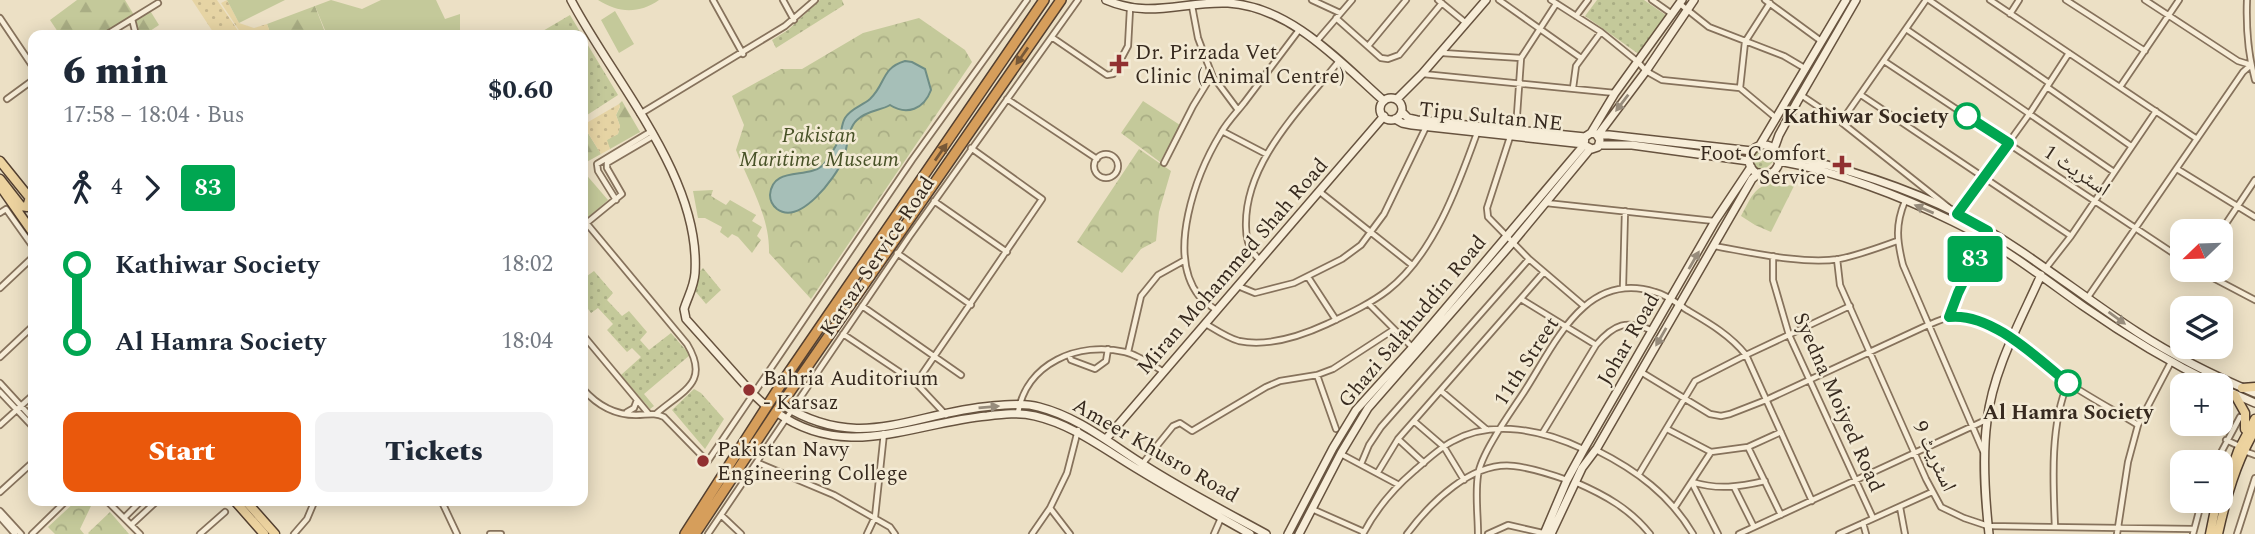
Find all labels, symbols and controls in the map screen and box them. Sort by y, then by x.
place label: Dr. Pirzada Vet Clinic (Animal Centre) [1135,37,1345,93]
text: 6 min [63,43,168,101]
one-way arrow [1015,47,1029,65]
marker: Dr. Pirzada Vet Clinic (Animal Centre) [1109,54,1129,74]
text: $0.60 [488,70,553,110]
street label: Tipu Sultan NE [1418,94,1564,140]
one-way arrow [1615,94,1629,112]
text: 17:58 – 18:04 · Bus [63,98,245,133]
place label: Kathiwar Society [1783,101,1949,133]
marker: Kathiwar Society [1954,103,1980,129]
park label: Pakistan Maritime Museum [739,120,899,176]
street label: اسٹریٹ 1 [2036,137,2116,205]
place label: Foot Comfort Service [1699,138,1826,194]
one-way arrow [934,143,948,161]
street label: Miran Mohammed Shah Road [1129,151,1336,382]
marker: Foot Comfort Service [1832,155,1852,175]
icon: walk [63,169,101,207]
icon: forward [133,169,171,207]
text: 4 [111,170,123,205]
text: 83 [195,170,221,206]
street label: Karsaz Service Road [812,170,943,343]
one-way arrow [1914,203,1935,214]
north arrow [2170,219,2233,282]
map controls [2170,219,2233,513]
street label: Ghazi Salahuddin Road [1331,228,1495,415]
line badge: 83 [1944,236,2007,282]
text: 83 [1962,241,1988,277]
text: Kathiwar Society [115,245,319,285]
text: 18:02 [501,247,553,282]
one-way arrow [1688,250,1700,269]
street label: Johar Road [1589,287,1668,392]
button: layers [2170,296,2233,359]
street label: Syedna Moiyed Road [1784,307,1892,497]
street label: 11th Street [1486,310,1568,413]
one-way arrow [2108,311,2126,325]
text: Al Hamra Society [115,322,326,362]
text: 18:04 [501,324,553,359]
one-way arrow [1655,327,1667,346]
place label: Bahria Auditorium - Karsaz [763,363,939,419]
marker: Al Hamra Society [2055,370,2081,396]
button: + [2170,373,2233,436]
marker: Bahria Auditorium - Karsaz [741,382,757,398]
street label: Ameer Khusro Road [1066,390,1245,512]
place label: Al Hamra Society [1983,397,2154,429]
one-way arrow [978,401,1000,412]
button: Start [63,412,301,492]
button: Tickets [315,412,553,492]
street label: اسٹریٹ 9 [1904,416,1964,497]
place label: Pakistan Navy Engineering College [717,434,908,490]
button: − [2170,450,2233,513]
marker: Pakistan Navy Engineering College [695,453,711,469]

